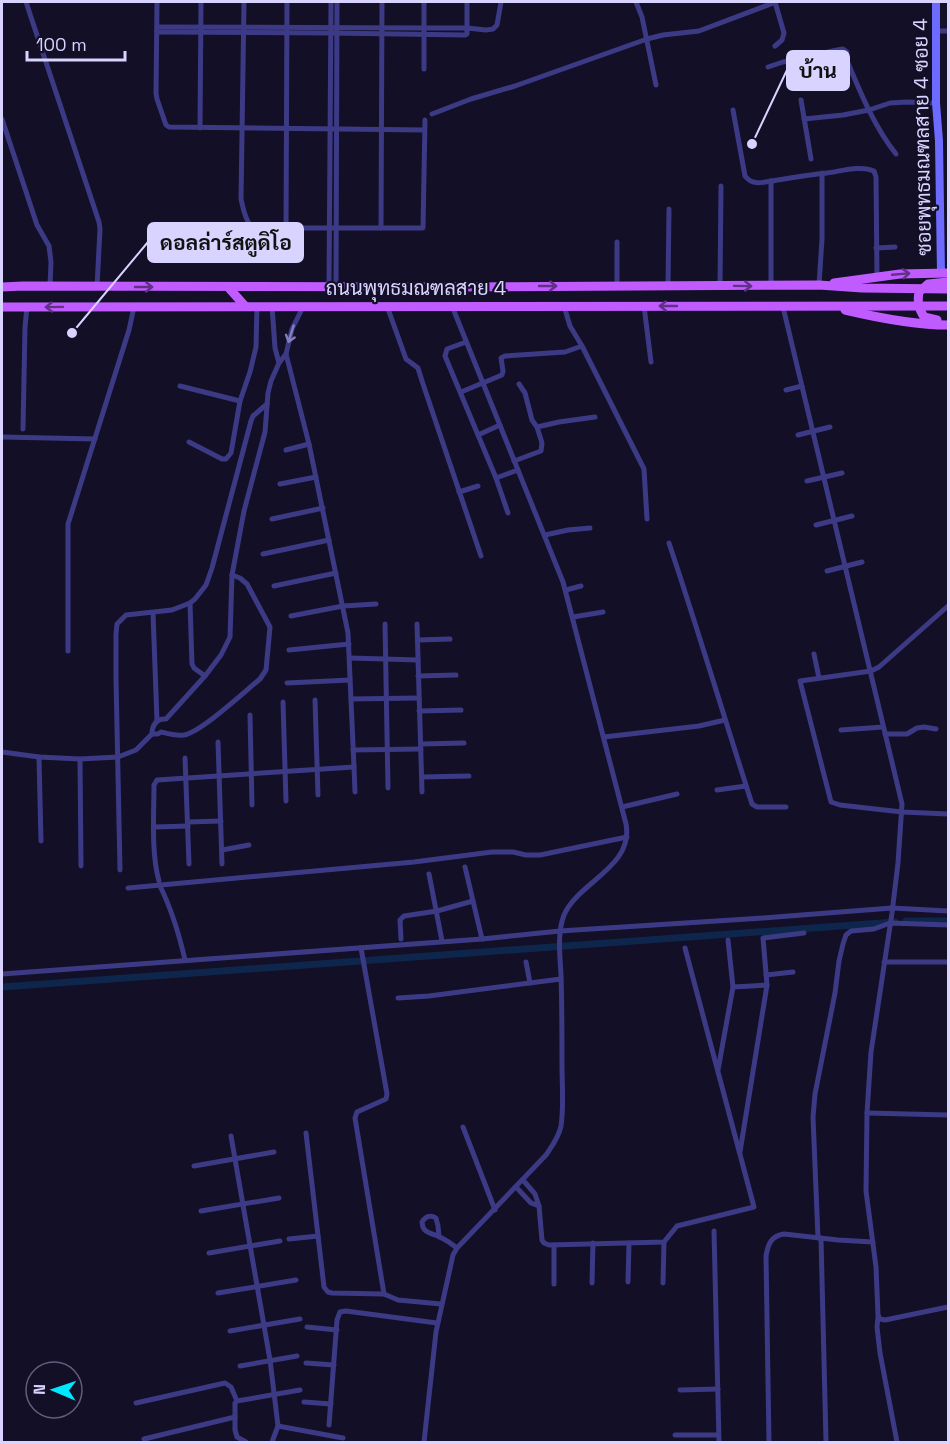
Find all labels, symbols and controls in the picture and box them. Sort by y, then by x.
street label: ซอยพุทธมณฑลสาย 4 ซอย 4 [907,18,938,256]
scale bar [27,24,124,62]
text: 100 m [36,33,87,56]
callout: บ้าน [787,51,849,90]
text: บ้าน [799,57,837,84]
callout: ดอลล่าร์สตูดิโอ [148,223,303,262]
text: ดอลล่าร์สตูดิโอ [160,229,292,257]
one-way arrow [891,268,911,279]
street label: ถนนพุทธมณฑลสาย 4 [326,275,506,302]
one-way arrow [537,280,557,292]
one-way arrow [732,280,752,292]
one-way arrow [133,281,153,293]
one-way arrow [658,300,678,312]
one-way arrow [45,301,65,312]
one-way arrow [285,324,296,343]
north arrow [24,1360,84,1420]
text: N [29,1384,50,1395]

